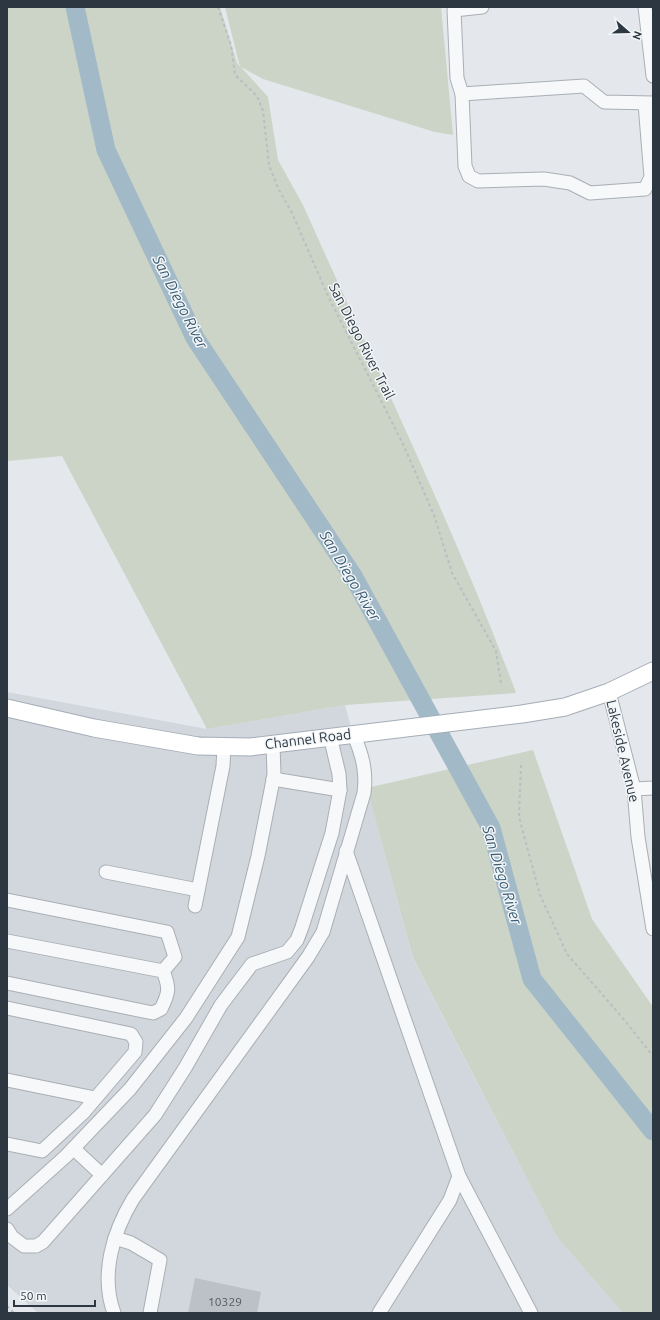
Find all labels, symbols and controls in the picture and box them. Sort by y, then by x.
north arrow [608,12,648,52]
text: N [630,30,644,41]
water label: San Diego River [149,251,212,352]
street label: San Diego River Trail [326,280,398,402]
water label: San Diego River [316,527,385,625]
street label: Lakeside Avenue [603,698,643,804]
street label: Channel Road [264,726,352,752]
water label: San Diego River [479,822,526,928]
scale bar [14,1282,95,1308]
text: 50 m [20,1289,47,1302]
house number: 10329 [208,1295,242,1308]

